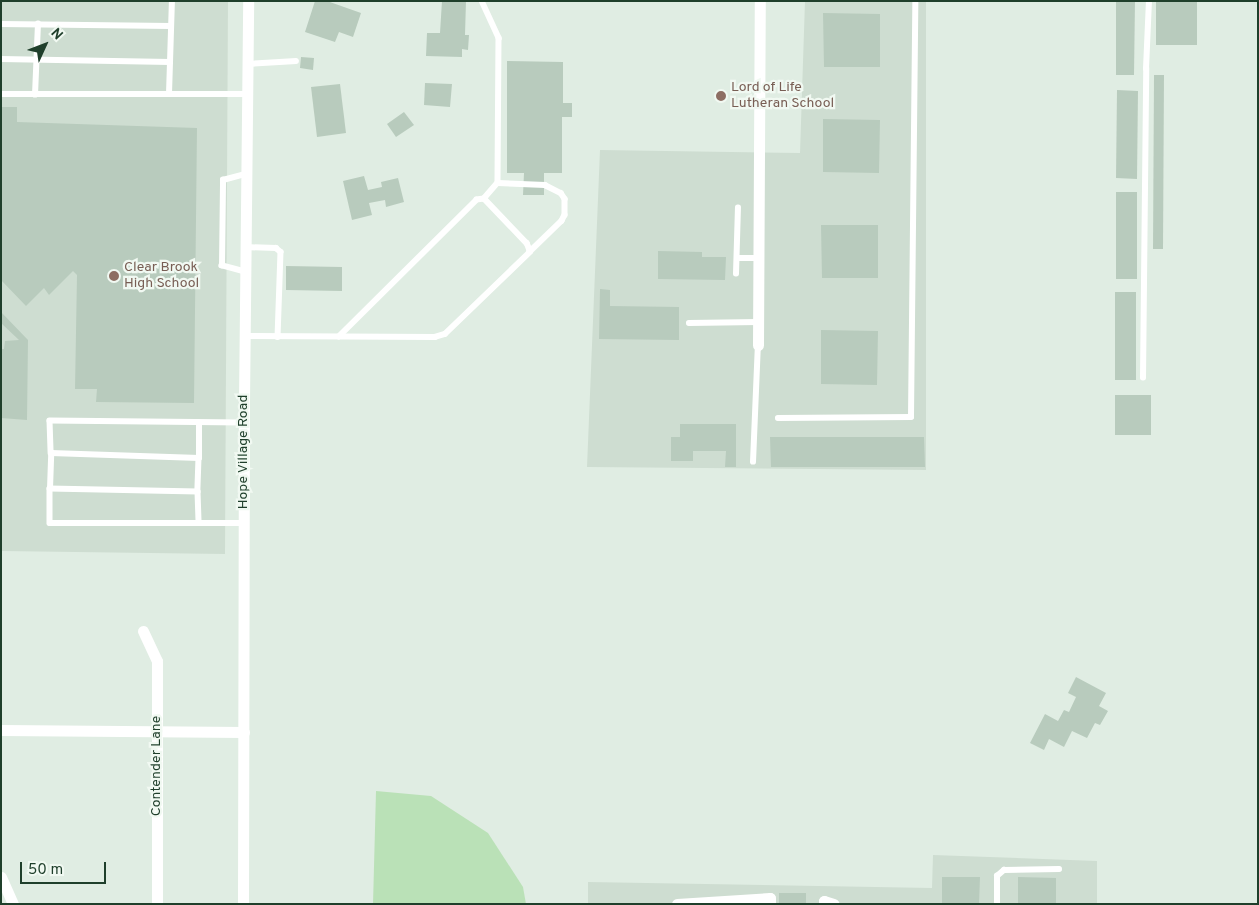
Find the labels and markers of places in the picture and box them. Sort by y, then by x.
place label: Lord of Life Lutheran School [731,80,834,112]
marker: Lord of Life Lutheran School [715,90,727,102]
place label: Clear Brook High School [124,260,199,292]
marker: Clear Brook High School [108,270,120,282]

